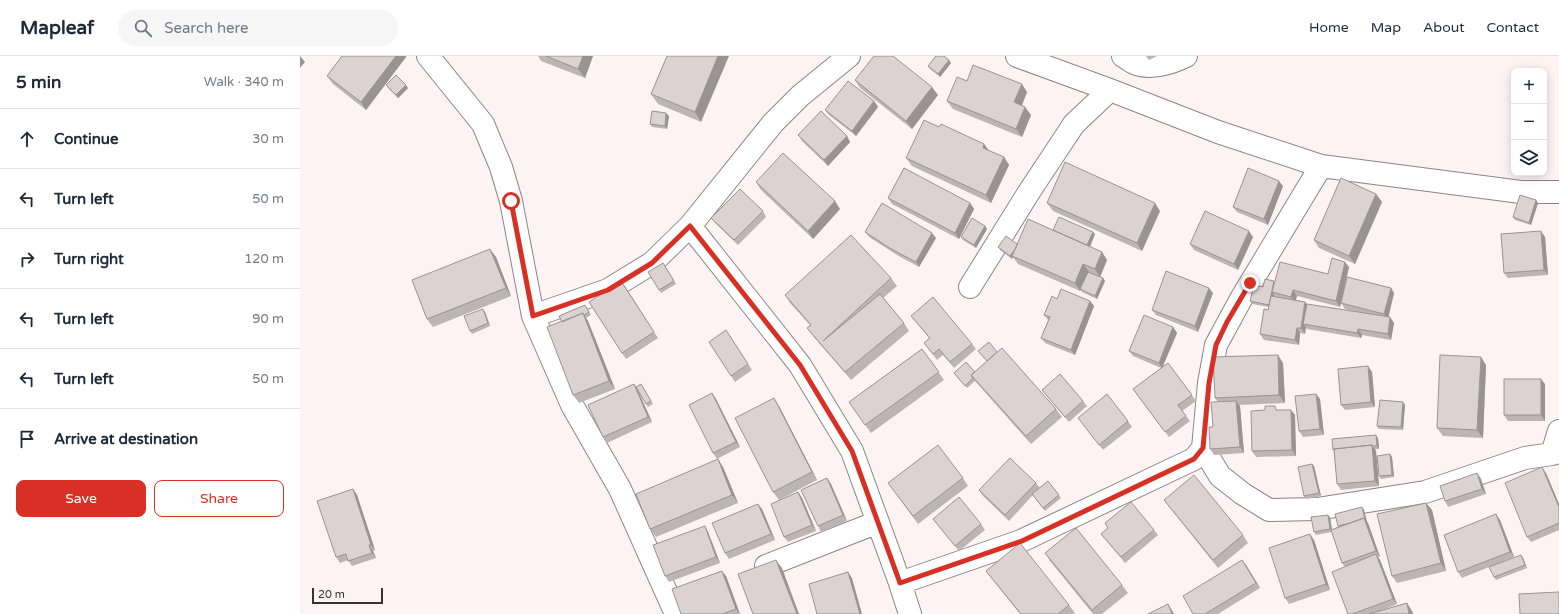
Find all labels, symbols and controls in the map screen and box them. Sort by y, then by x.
search box [118,10,398,46]
text: Mapleaf [20,17,94,39]
icon: search [132,17,154,39]
text: Search here [164,19,249,37]
text: Home [1309,19,1349,36]
text: Map [1371,19,1401,36]
text: About [1423,19,1465,36]
text: Contact [1487,19,1539,36]
map controls [1511,68,1547,176]
button: + [1511,68,1547,104]
text: 5 min [16,72,61,93]
text: Walk · 340 m [204,74,284,90]
button: − [1511,104,1547,140]
icon: ahead [16,128,38,150]
text: Continue [54,130,118,148]
text: 30 m [252,131,284,147]
button: layers [1511,140,1547,176]
icon: left [16,188,38,210]
text: Turn left [54,190,114,208]
text: 50 m [252,191,284,207]
route start [502,192,520,210]
icon: right [16,248,38,270]
text: Turn right [54,250,124,268]
text: 120 m [244,251,284,267]
route end [1241,274,1259,292]
icon: left [16,308,38,330]
text: Turn left [54,310,114,328]
text: 90 m [252,311,284,327]
icon: left [16,368,38,390]
text: Turn left [54,370,114,388]
text: 50 m [252,371,284,387]
icon: arrive [16,428,38,450]
text: Arrive at destination [54,430,198,448]
button: Save [16,480,146,517]
button: Share [154,480,284,517]
scale bar [312,586,383,605]
text: 20 m [318,588,345,601]

